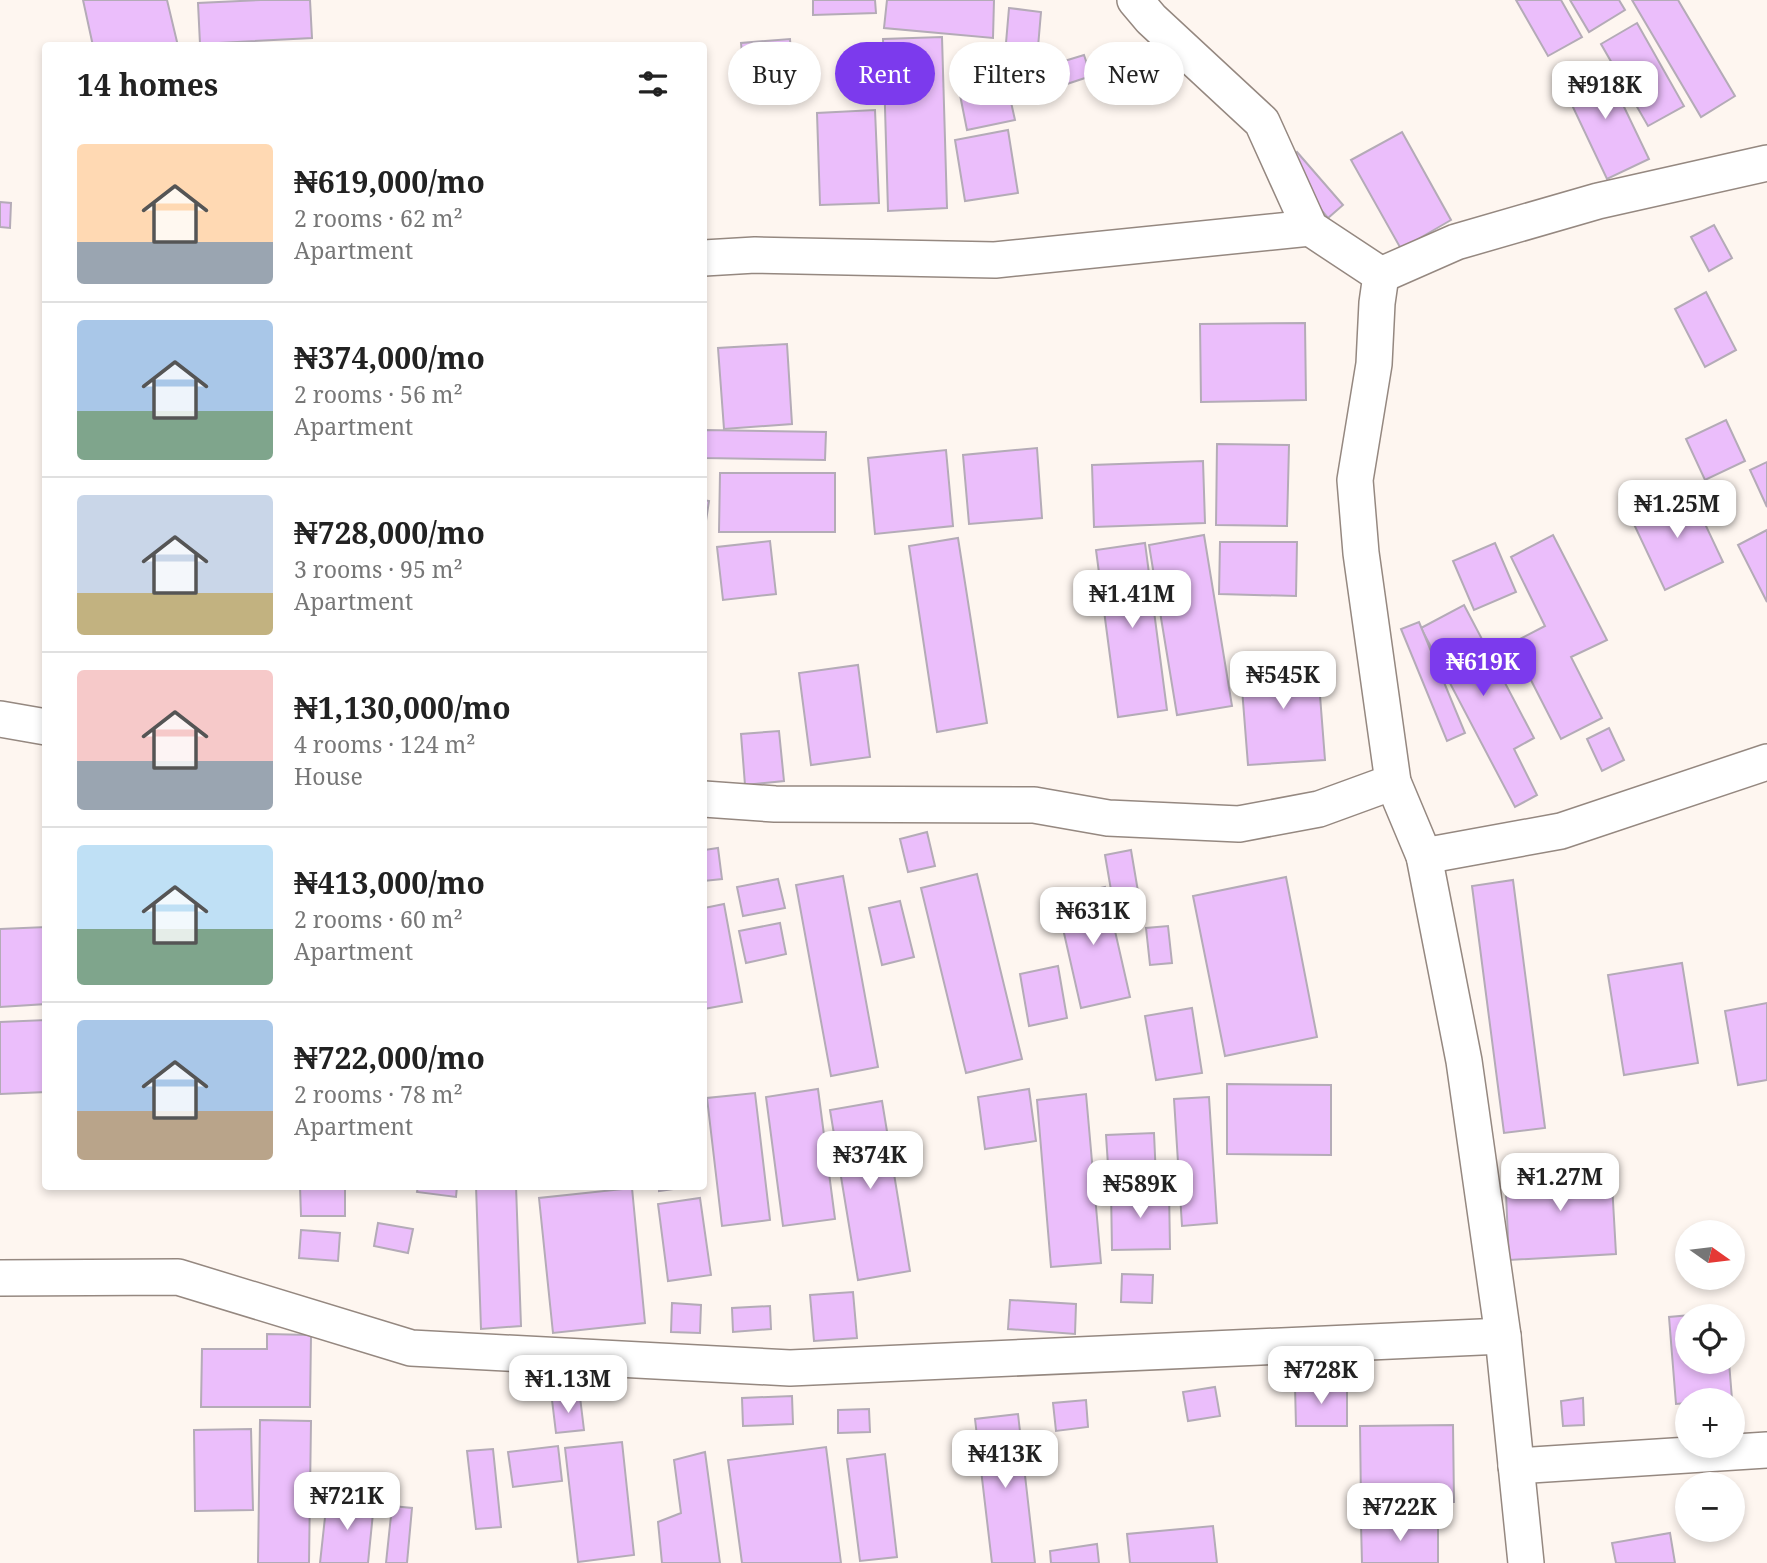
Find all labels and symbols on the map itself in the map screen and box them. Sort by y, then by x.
pin: ₦918K [1556,61,1654,121]
pin: ₦1.25M [1620,480,1734,540]
pin: ₦1.41M [1075,570,1189,630]
pin: ₦619K [1434,638,1532,698]
pin: ₦545K [1234,652,1332,711]
pin: ₦631K [1044,888,1142,947]
pin: ₦374K [821,1132,919,1191]
pin: ₦1.27M [1503,1154,1617,1213]
pin: ₦589K [1091,1160,1189,1220]
north arrow [1675,1220,1745,1290]
pin: ₦728K [1272,1346,1370,1406]
pin: ₦1.13M [511,1356,625,1415]
pin: ₦413K [956,1430,1054,1490]
pin: ₦721K [298,1472,396,1532]
pin: ₦722K [1351,1484,1449,1543]

